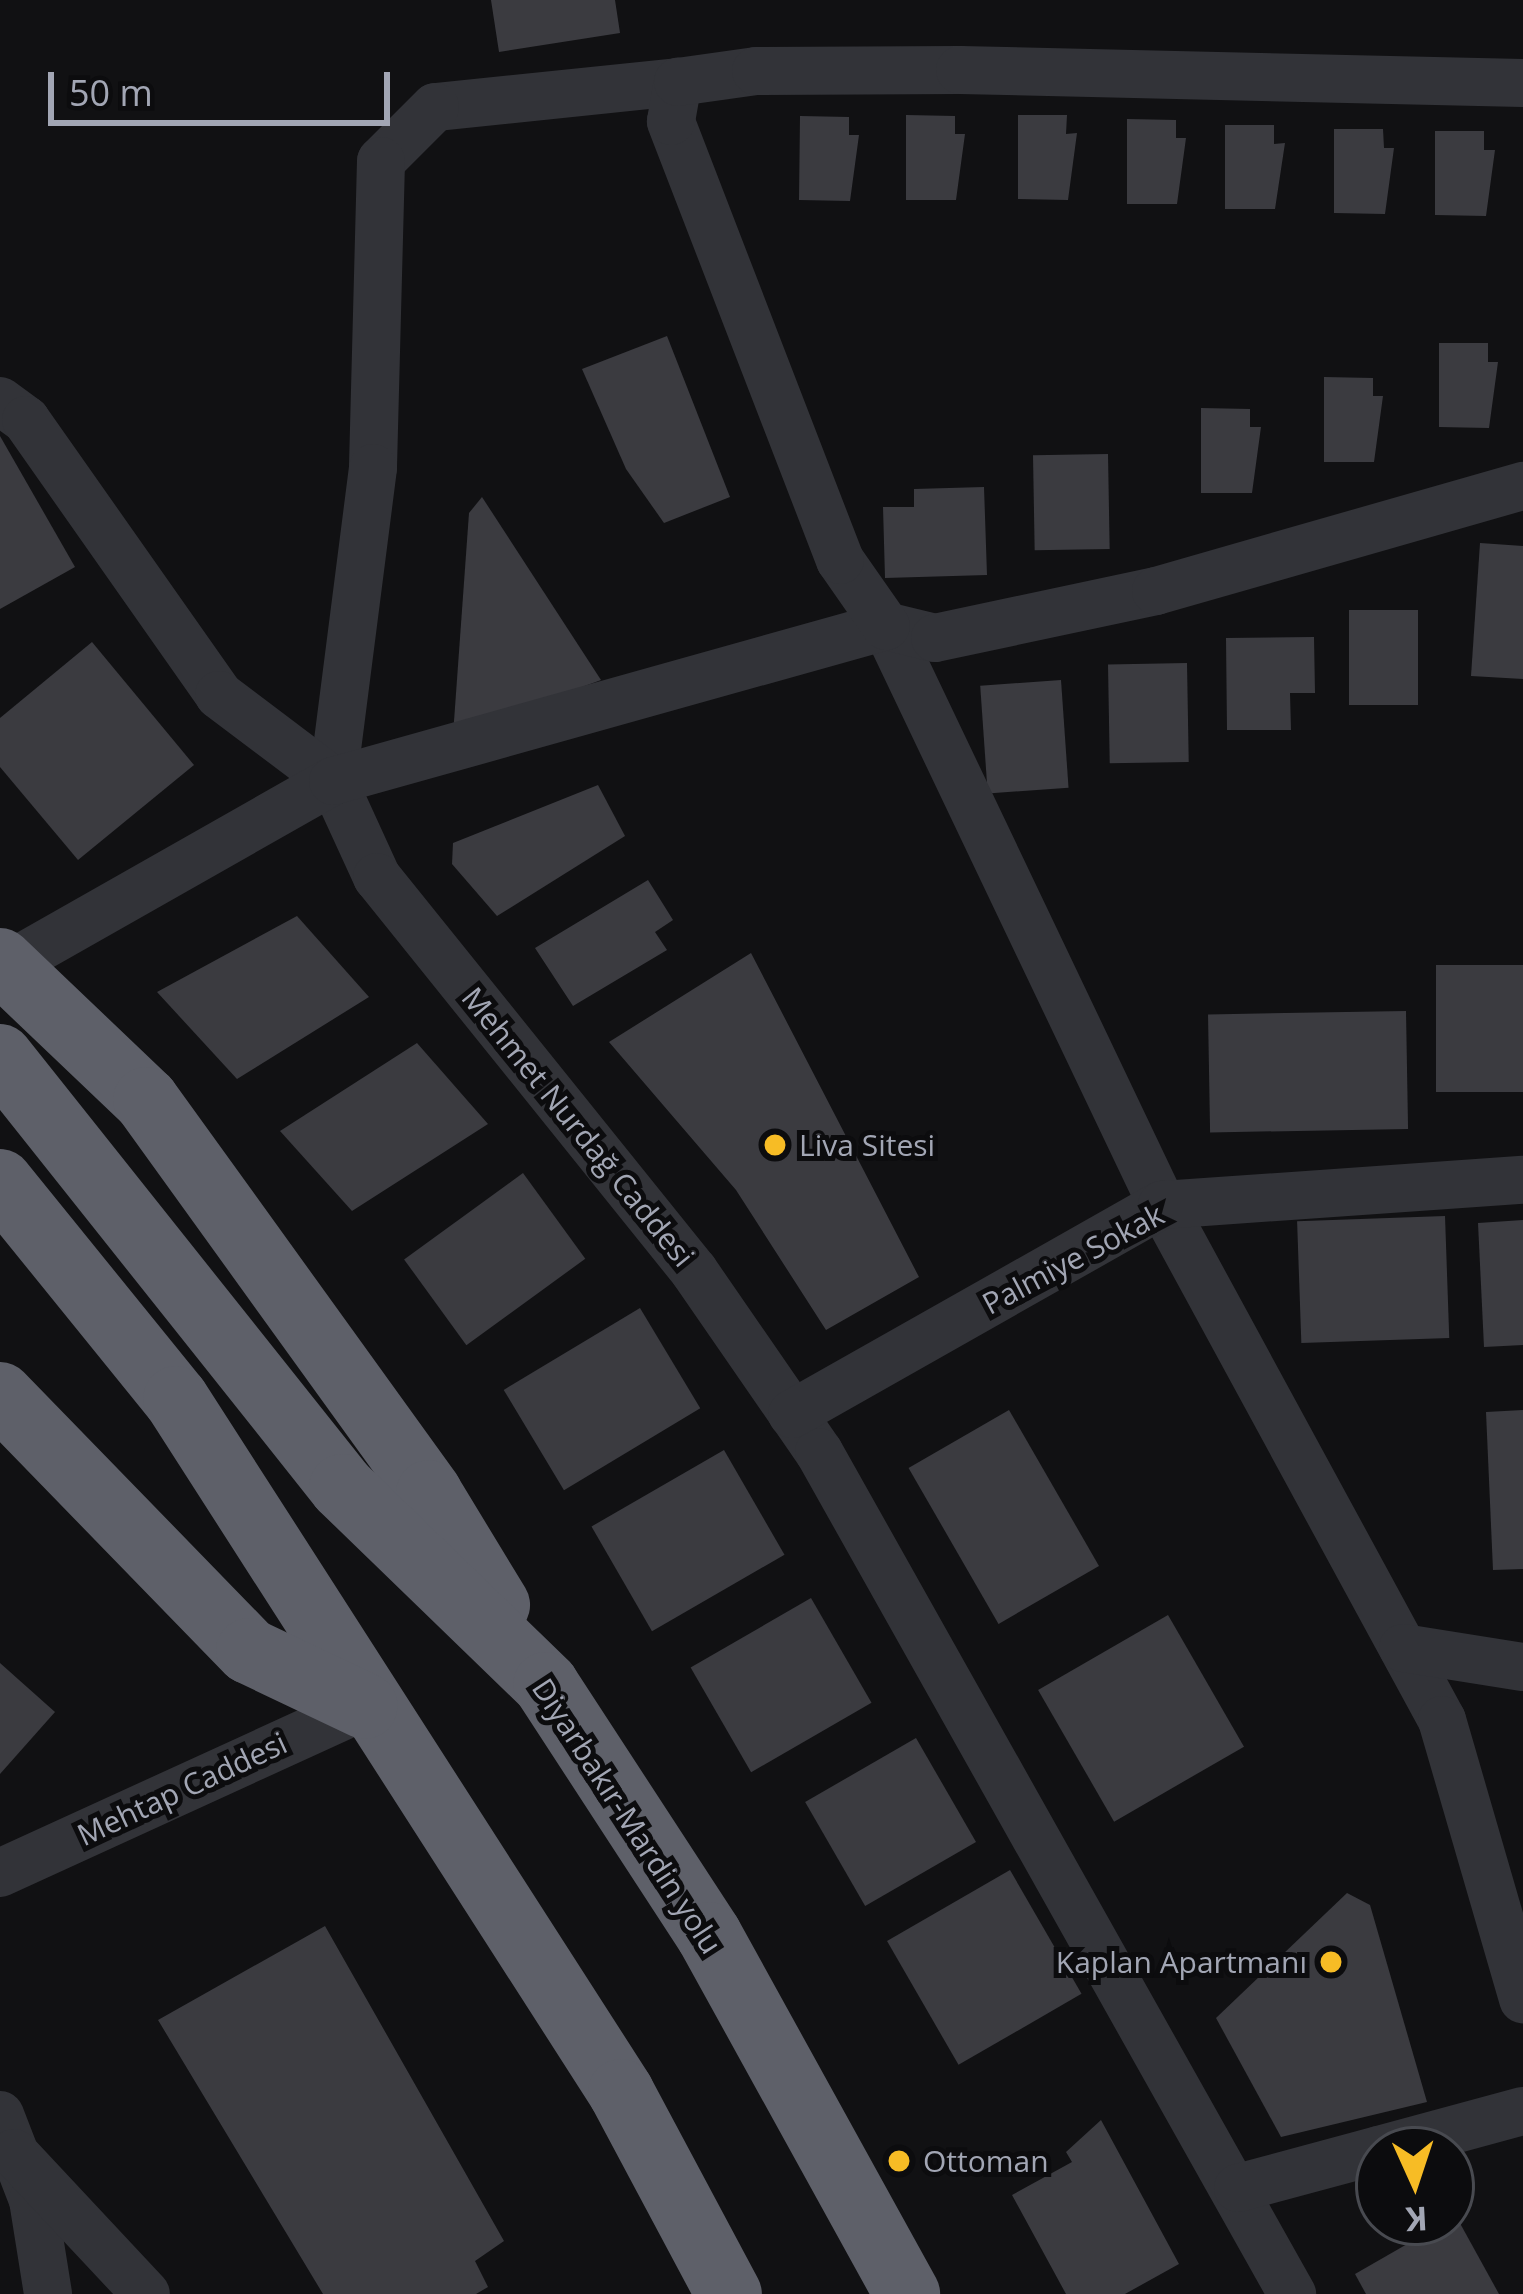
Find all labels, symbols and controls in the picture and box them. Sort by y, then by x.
scale bar [54,48,396,122]
text: 50 m [69,68,153,117]
street label: Mehmet Nurdağ Caddesi [454,980,702,1274]
place label: Liva Sitesi [799,1127,935,1163]
marker: Liva Sitesi [762,1132,788,1158]
street label: Palmiye Sokak [976,1196,1170,1322]
street label: Diyarbakır-Mardin yolu [525,1672,729,1960]
street label: Mehtap Caddesi [72,1725,292,1853]
place label: Kaplan Apartmanı [1056,1944,1307,1980]
marker: Kaplan Apartmanı [1318,1949,1344,1975]
north arrow [1355,2126,1475,2246]
place label: Ottoman [923,2143,1049,2179]
marker: Ottoman [886,2148,912,2174]
text: K [1405,2196,1429,2242]

